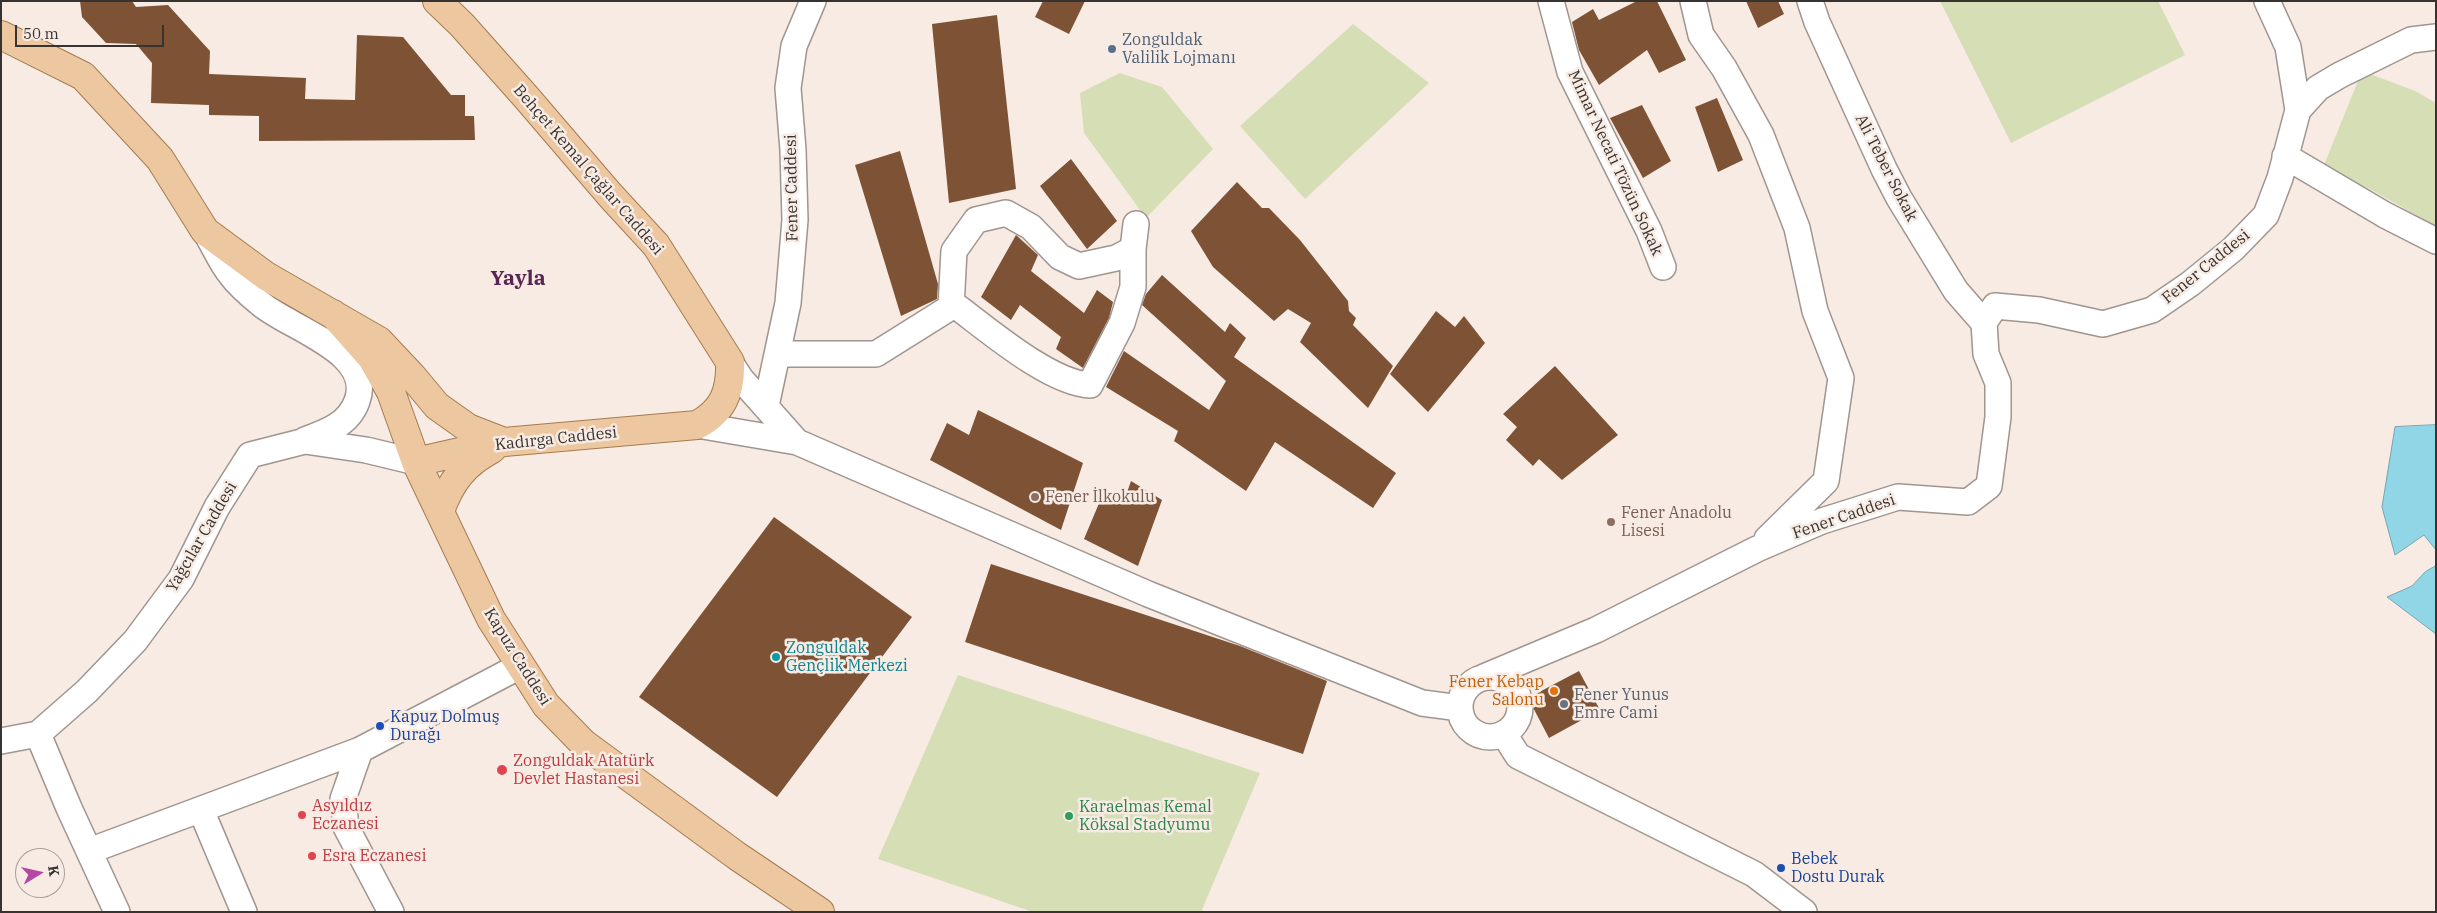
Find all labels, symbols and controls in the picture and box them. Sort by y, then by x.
scale bar [18,15,166,47]
text: 50 m [23,24,59,43]
place label: Zonguldak Valilik Lojmanı [1122,30,1236,68]
marker: Zonguldak Valilik Lojmanı [1106,43,1118,55]
street label: Mimar Necati Tözün Sokak [1564,67,1666,259]
street label: Behçet Kemal Çağlar Caddesi [509,81,667,259]
street label: Ali Teber Sokak [1851,111,1921,225]
street label: Fener Caddesi [781,134,803,242]
street label: Fener Caddesi [2158,226,2254,308]
district label: Yayla [490,266,546,292]
street label: Kadırga Caddesi [494,423,618,455]
street label: Yağcılar Caddesi [163,479,241,595]
place label: Fener İlkokulu [1045,487,1155,507]
street label: Fener Caddesi [1790,490,1898,544]
marker: Fener İlkokulu [1029,491,1041,503]
place label: Fener Anadolu Lisesi [1621,503,1732,541]
marker: Fener Anadolu Lisesi [1605,516,1617,528]
street label: Kapuz Caddesi [479,605,555,709]
place label: Zonguldak Gençlik Merkezi [786,638,908,676]
marker: Zonguldak Gençlik Merkezi [770,651,782,663]
place label: Fener Kebap Salonu [1449,672,1544,710]
marker: Fener Kebap Salonu [1548,685,1560,697]
place label: Fener Yunus Emre Cami [1574,685,1669,723]
marker: Fener Yunus Emre Cami [1558,698,1570,710]
place label: Kapuz Dolmuş Durağı [390,707,499,745]
marker: Kapuz Dolmuş Durağı [374,720,386,732]
place label: Zonguldak Atatürk Devlet Hastanesi [513,751,654,789]
marker: Zonguldak Atatürk Devlet Hastanesi [495,763,509,777]
place label: Asyıldız Eczanesi [312,796,379,834]
place label: Karaelmas Kemal Köksal Stadyumu [1079,797,1212,835]
marker: Asyıldız Eczanesi [296,809,308,821]
marker: Karaelmas Kemal Köksal Stadyumu [1063,810,1075,822]
place label: Esra Eczanesi [322,846,426,866]
north arrow [15,848,65,898]
place label: Bebek Dostu Durak [1791,849,1885,887]
marker: Esra Eczanesi [306,850,318,862]
marker: Bebek Dostu Durak [1775,862,1787,874]
text: K [44,864,64,878]

